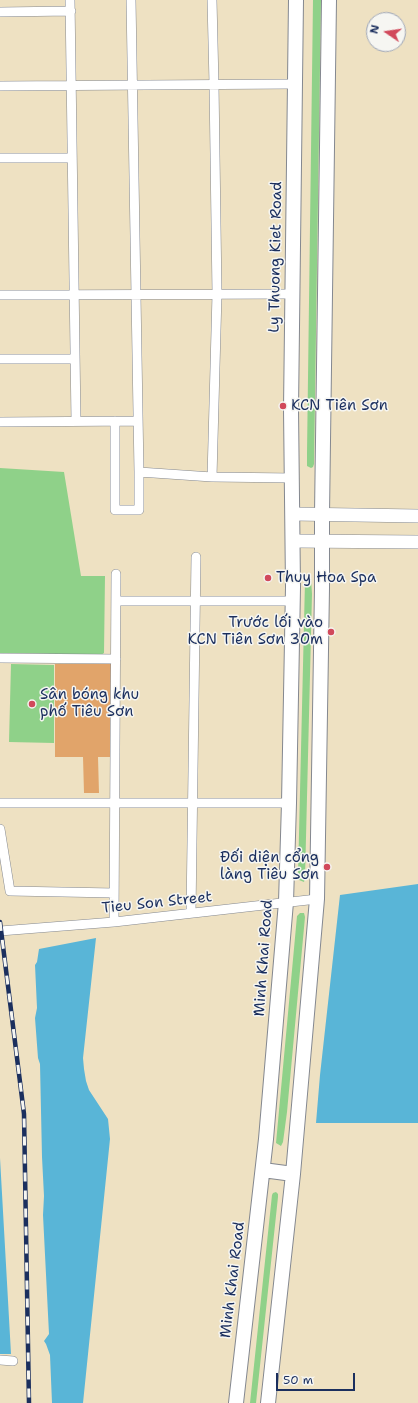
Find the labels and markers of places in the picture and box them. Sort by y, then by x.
place label: KCN Tiên Sơn [291,397,388,415]
marker: KCN Tiên Sơn [278,401,288,411]
place label: Thuy Hoa Spa [276,569,376,587]
marker: Thuy Hoa Spa [263,573,273,583]
place label: Trước lối vào KCN Tiên Sơn 30m [187,614,323,649]
marker: Trước lối vào KCN Tiên Sơn 30m [326,627,336,637]
place label: Sân bóng khu phố Tiêu Sơn [40,686,139,721]
marker: Sân bóng khu phố Tiêu Sơn [27,699,37,709]
place label: Đối diện cổng làng Tiêu Sơn [220,849,319,884]
marker: Đối diện cổng làng Tiêu Sơn [322,862,332,872]

